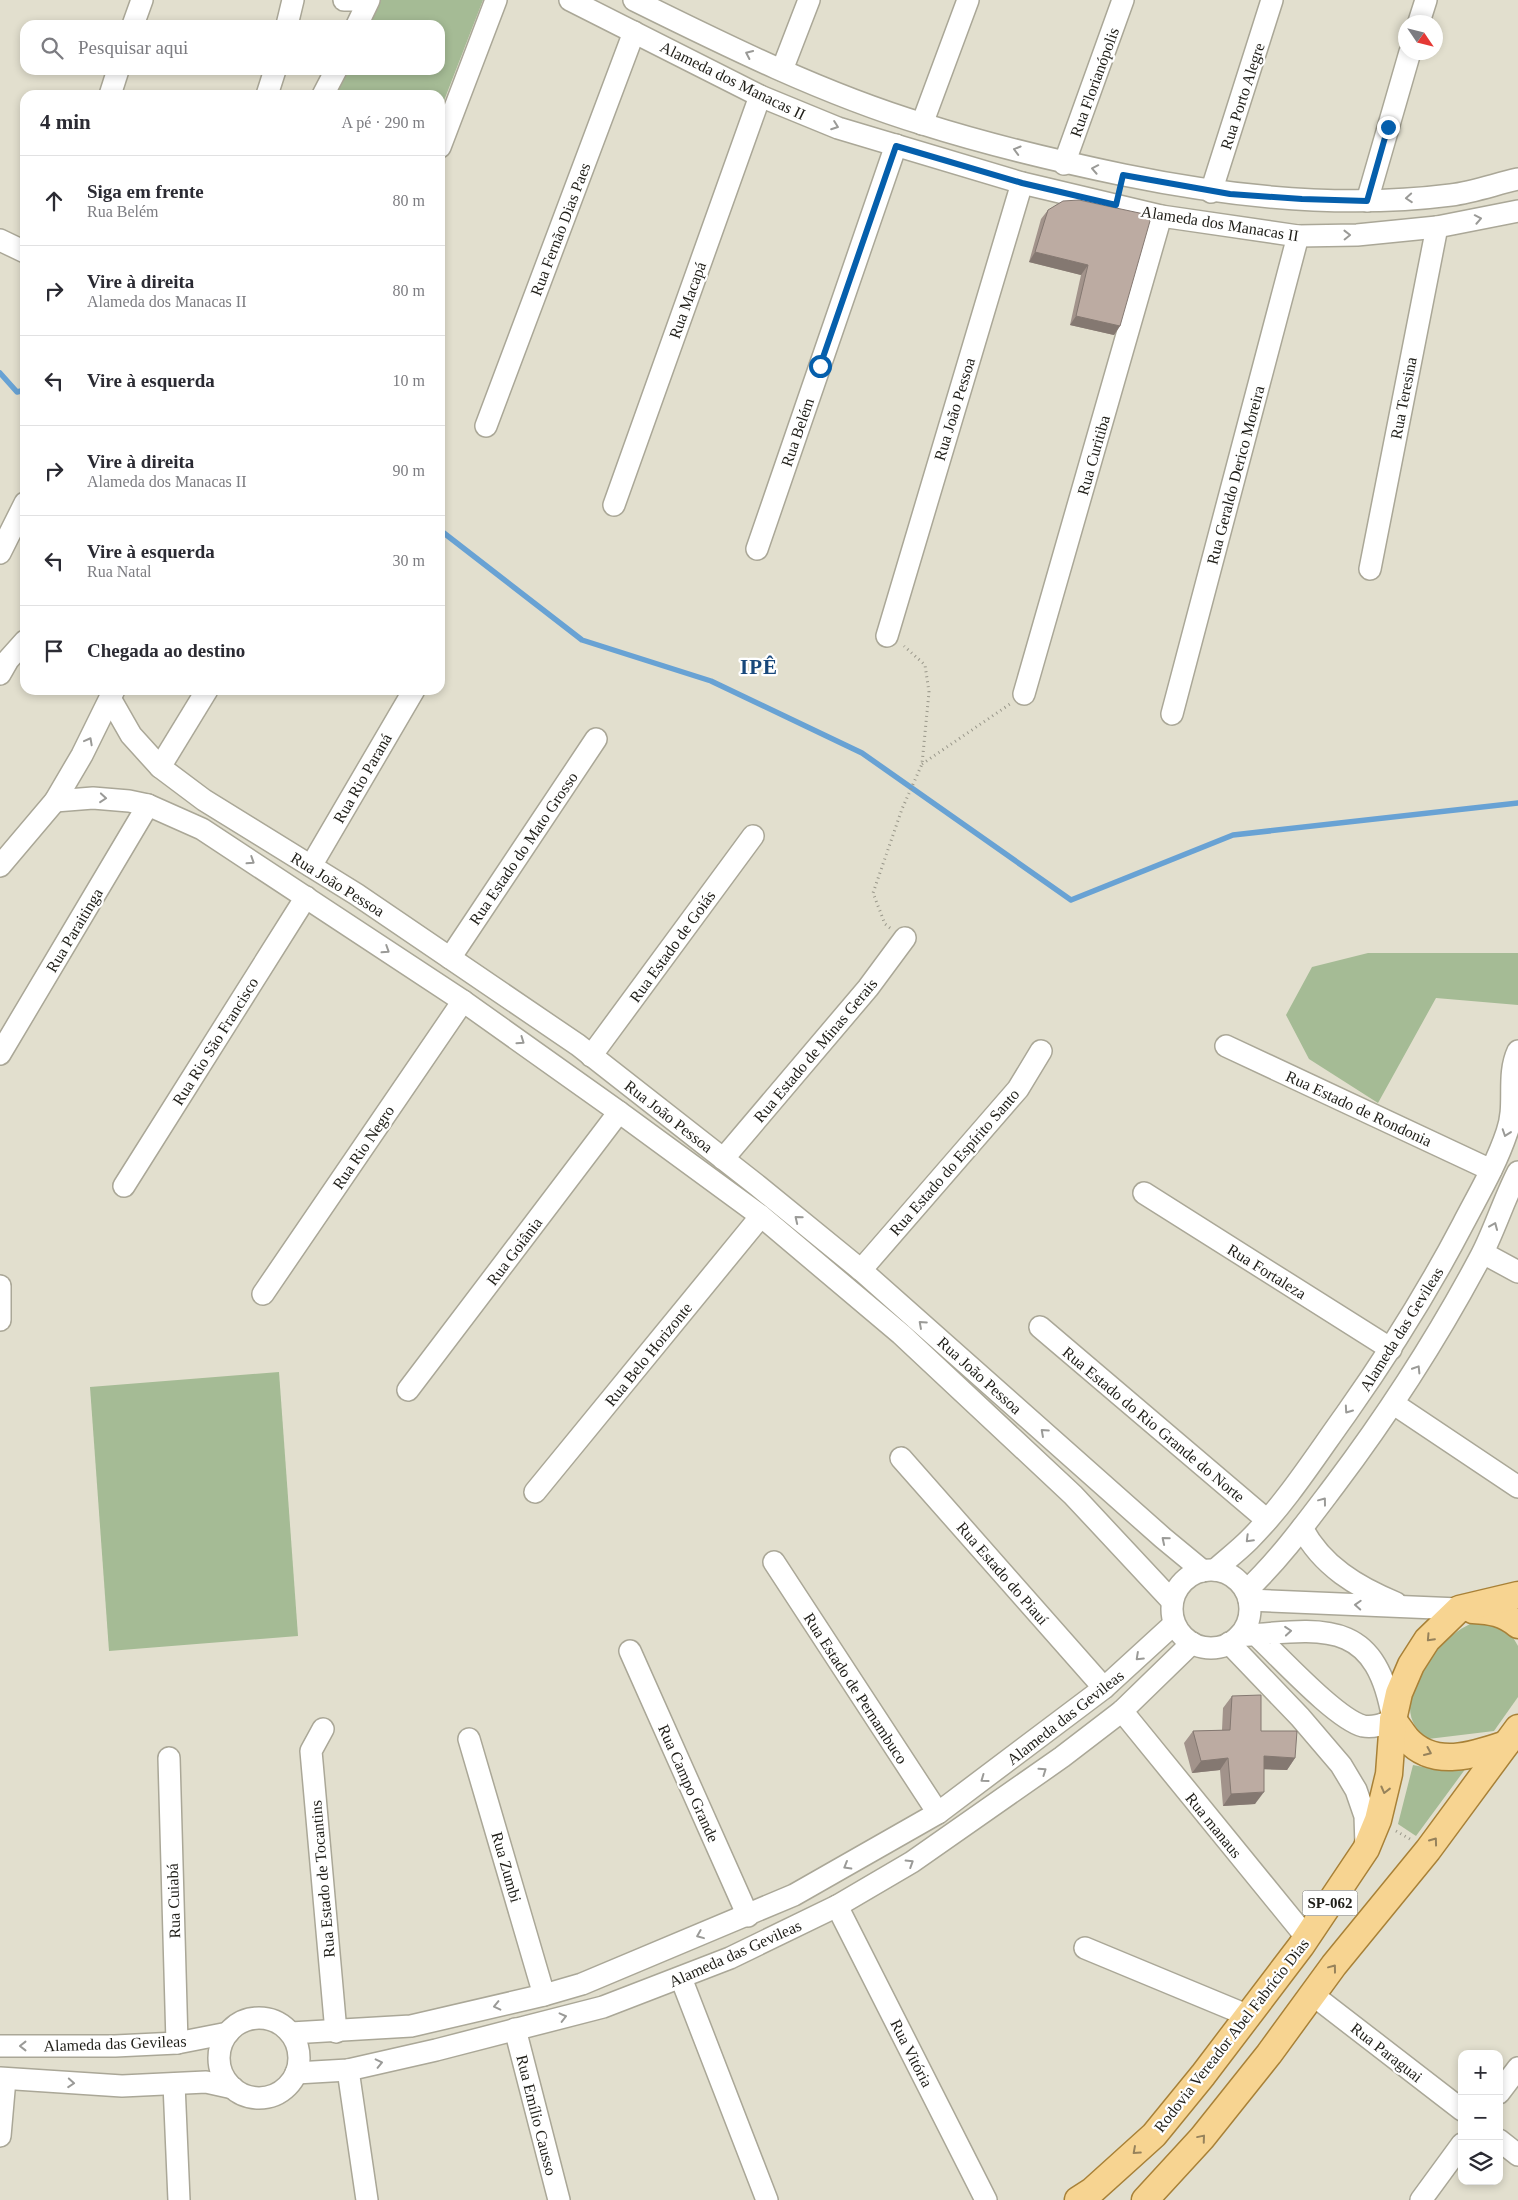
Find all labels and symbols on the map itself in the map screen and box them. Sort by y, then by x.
north arrow [1398,15,1443,60]
street label: Rua Florianópolis [1067,25,1123,140]
street label: Alameda dos Manacas II [657,38,808,123]
street label: Rua Porto Alegre [1217,41,1269,152]
one-way arrow [745,50,754,60]
route end [1377,116,1400,139]
one-way arrow [830,120,839,130]
one-way arrow [1013,146,1021,156]
street label: Rua Fernão Dias Paes [527,160,594,298]
one-way arrow [1090,165,1099,175]
one-way arrow [1405,192,1413,203]
street label: Alameda dos Manacas II [1140,203,1300,244]
one-way arrow [1473,214,1482,225]
one-way arrow [1344,230,1351,240]
street label: Rua Macapá [666,259,710,341]
route start [809,355,832,378]
street label: Rua João Pessoa [931,356,978,463]
street label: Rua Teresina [1387,356,1420,441]
street label: Rua Geraldo Derico Moreira [1203,384,1268,566]
street label: Rua Belém [778,395,817,469]
street label: Rua Curitiba [1074,413,1113,497]
district label: IPÊ [740,655,778,679]
street label: Rua Rio Paraná [330,731,395,826]
one-way arrow [83,738,93,747]
street label: Rua Estado do Mato Grosso [466,769,581,928]
one-way arrow [99,793,107,804]
street label: Rua João Pessoa [288,849,387,920]
one-way arrow [245,854,254,864]
street label: Rua Paraitinga [43,885,107,976]
street label: Rua Estado de Goiás [626,887,719,1005]
one-way arrow [380,944,390,953]
street label: Rua Rio São Francisco [169,974,262,1108]
street label: Rua Estado de Minas Gerais [750,975,880,1126]
one-way arrow [515,1035,524,1044]
street label: Rua Estado de Rondonia [1283,1067,1434,1150]
street label: Rua João Pessoa [621,1077,716,1156]
street label: Rua Estado do Espírito Santo [886,1086,1023,1240]
street label: Rua Rio Negro [329,1102,398,1193]
one-way arrow [1502,1128,1512,1136]
street label: Rua Goiânia [483,1214,545,1289]
one-way arrow [795,1215,804,1224]
one-way arrow [1488,1222,1498,1231]
street label: Rua Fortaleza [1224,1241,1309,1302]
street label: Alameda das Gevileas [1356,1264,1447,1394]
street label: Rua Belo Horizonte [602,1299,695,1409]
one-way arrow [919,1321,928,1330]
street label: Rua João Pessoa [934,1333,1025,1417]
street label: Rua Estado do Rio Grande do Norte [1059,1343,1248,1505]
one-way arrow [1410,1365,1420,1374]
one-way arrow [1345,1404,1354,1414]
one-way arrow [1040,1429,1049,1438]
one-way arrow [1317,1498,1325,1507]
street label: Rua Estado do Piauí [953,1519,1052,1628]
one-way arrow [1246,1533,1255,1542]
one-way arrow [1162,1536,1171,1545]
one-way arrow [1353,1599,1361,1610]
street label: Rua Estado de Pernambuco [800,1610,911,1767]
one-way arrow [1284,1626,1292,1637]
one-way arrow [1427,1632,1436,1641]
one-way arrow [1135,1651,1144,1660]
street label: Alameda das Gevileas [1004,1667,1127,1768]
street label: Rua Campo Grande [654,1722,722,1845]
one-way arrow [1423,1746,1432,1757]
one-way arrow [1037,1768,1047,1777]
one-way arrow [980,1773,990,1782]
one-way arrow [1380,1786,1391,1795]
street label: Rua manaus [1182,1789,1245,1861]
street label: Rua Estado de Tocantins [307,1799,338,1958]
street label: Rua Zumbi [488,1830,525,1905]
one-way arrow [1428,1837,1437,1847]
one-way arrow [843,1860,852,1870]
one-way arrow [904,1860,913,1870]
street label: Rua Cuiabá [164,1863,183,1939]
road number: SP-062 [1302,1890,1358,1916]
street label: Alameda das Gevileas [666,1917,804,1990]
one-way arrow [696,1929,705,1940]
street label: Rodovia Vereador Abel Fabrício Dias [1151,1935,1312,2135]
one-way arrow [1327,1965,1335,1974]
one-way arrow [492,2000,501,2011]
one-way arrow [558,2012,567,2023]
street label: Rua Vitória [887,2016,936,2090]
street label: Rua Paraguai [1347,2019,1426,2087]
street label: Alameda das Gevileas [43,2033,187,2054]
one-way arrow [19,2041,27,2051]
street label: Rua Emílio Causso [513,2053,560,2177]
one-way arrow [374,2058,383,2069]
one-way arrow [67,2078,75,2089]
one-way arrow [1196,2135,1205,2144]
one-way arrow [1133,2145,1142,2154]

